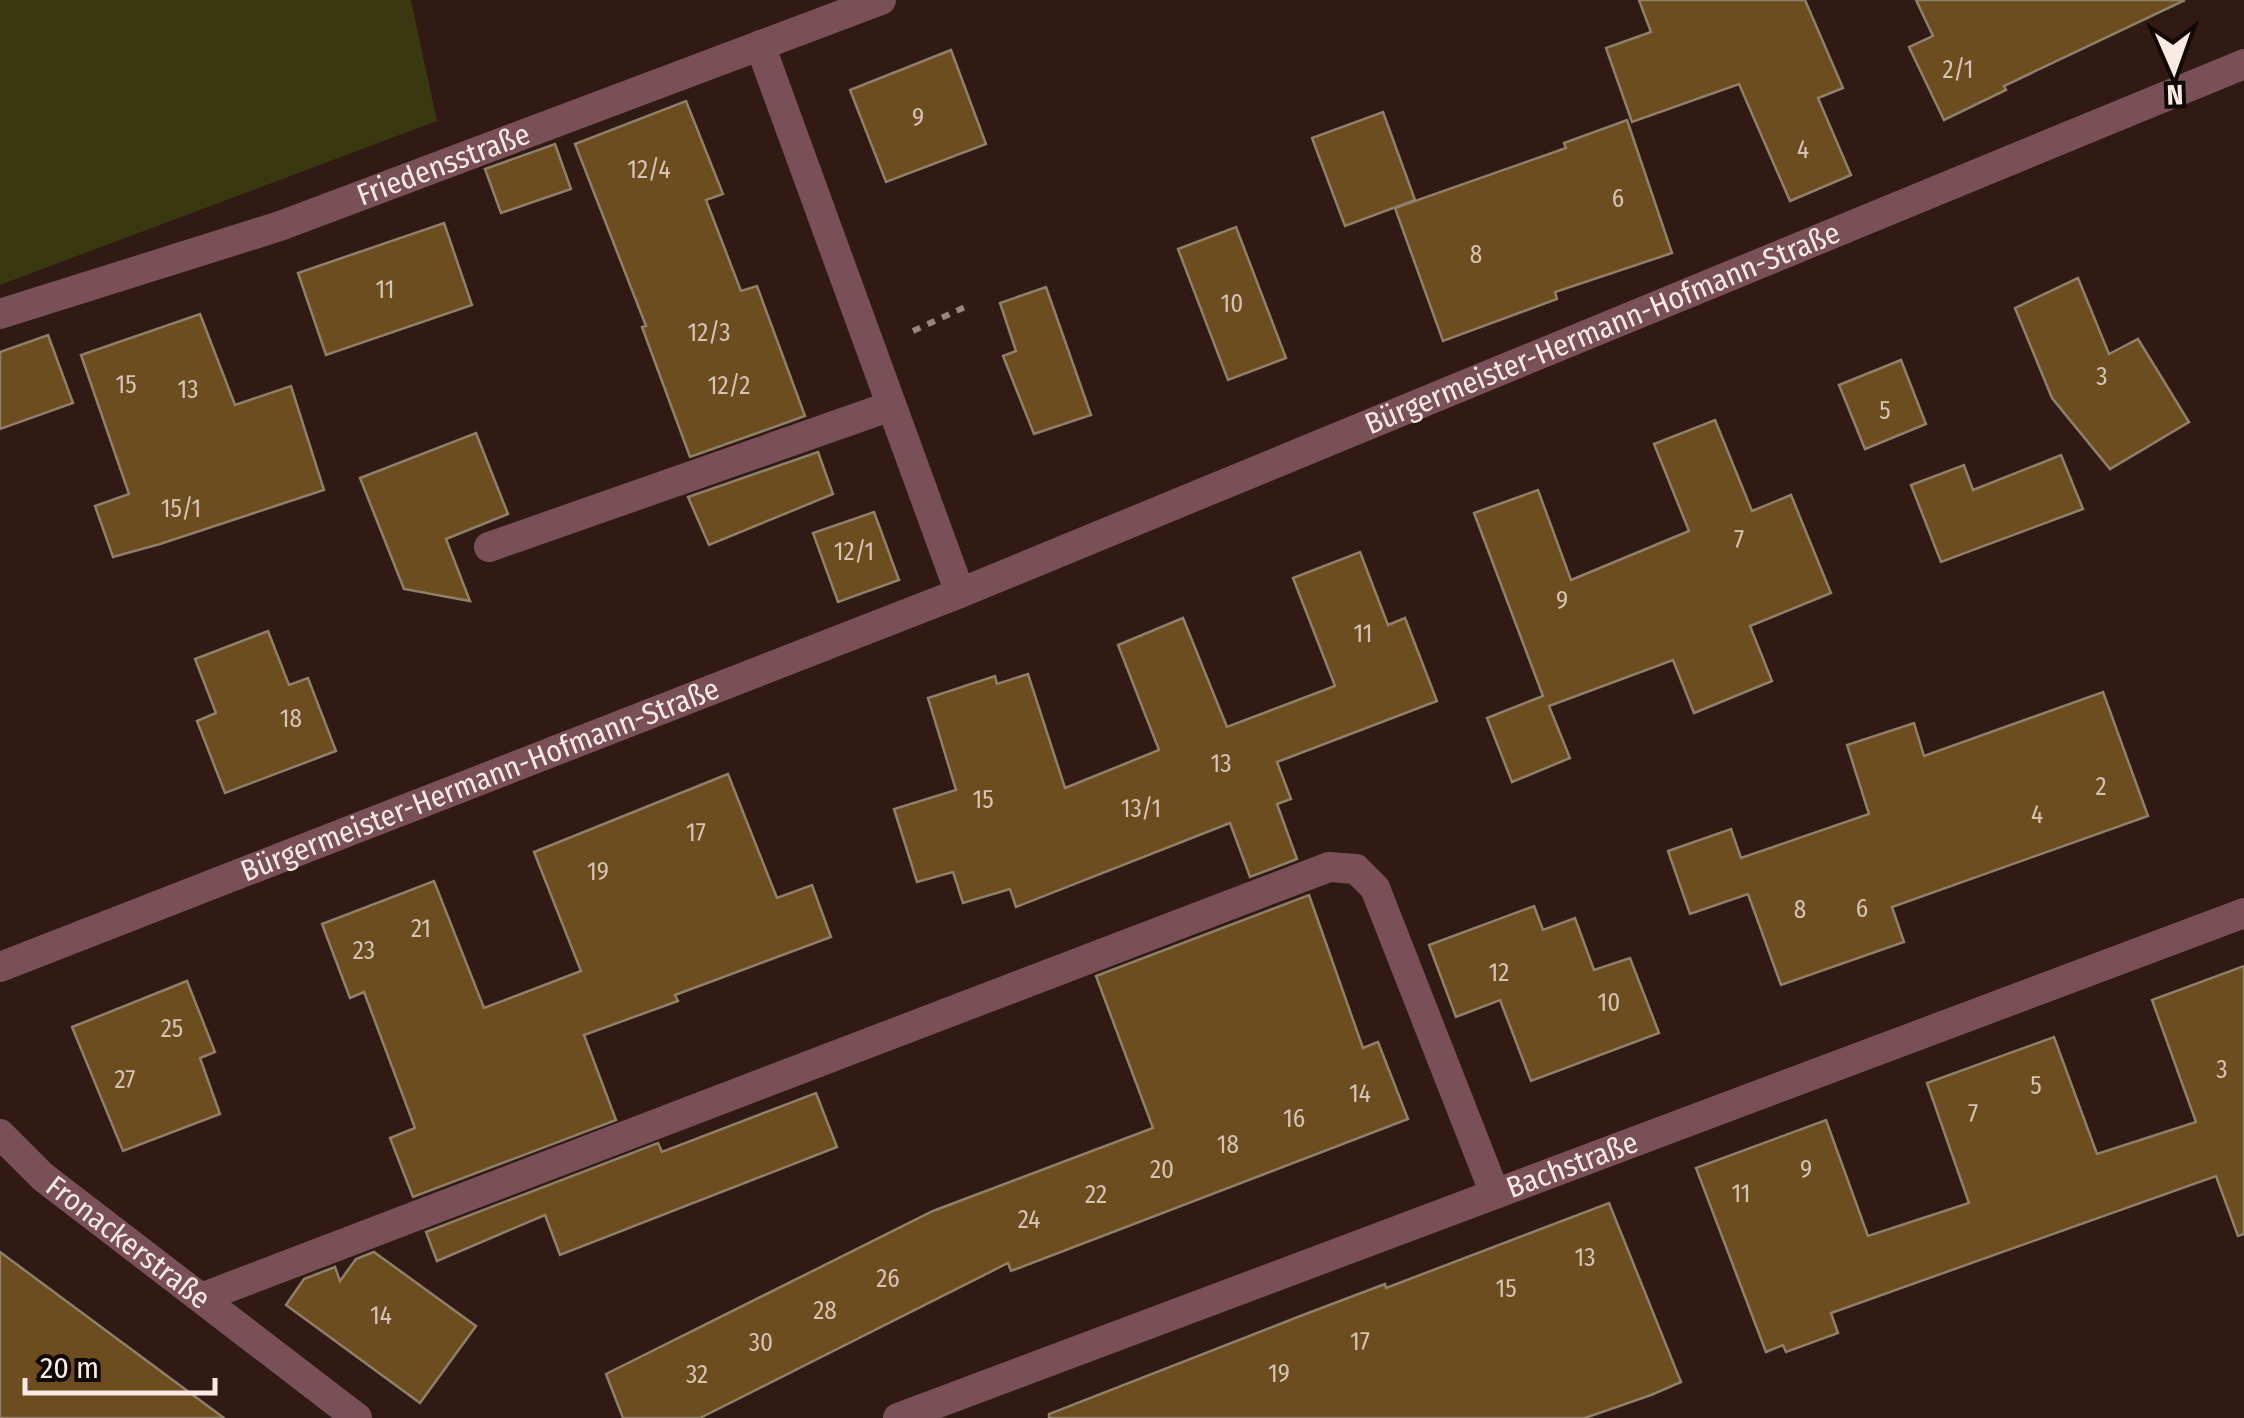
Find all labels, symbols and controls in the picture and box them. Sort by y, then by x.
north arrow [2124,20,2224,120]
house number: 2/1 [1943,55,1973,85]
text: N [2166,78,2184,111]
house number: 9 [912,103,924,133]
street label: Friedensstraße [352,116,535,213]
house number: 4 [1797,135,1809,165]
house number: 12/4 [627,155,671,185]
house number: 6 [1612,184,1624,214]
street label: Bürgermeister-Hermann-Hofmann-Straße [1360,214,1845,442]
house number: 8 [1470,240,1482,270]
house number: 11 [375,275,395,305]
house number: 10 [1221,289,1243,319]
house number: 12/3 [687,318,731,348]
house number: 3 [2096,362,2108,392]
house number: 15 [115,370,137,400]
house number: 12/2 [708,371,750,401]
house number: 13 [177,375,199,405]
house number: 5 [1879,396,1891,426]
house number: 15/1 [161,494,201,524]
house number: 7 [1734,525,1744,555]
house number: 12/1 [834,537,874,567]
house number: 9 [1556,586,1568,616]
house number: 11 [1353,619,1373,649]
street label: Bürgermeister-Hermann-Hofmann-Straße [236,671,724,889]
house number: 18 [280,704,302,734]
house number: 13 [1210,749,1232,779]
house number: 2 [2095,772,2107,802]
house number: 15 [972,785,994,815]
house number: 13/1 [1121,794,1161,824]
house number: 4 [2031,800,2043,830]
house number: 17 [686,818,706,848]
house number: 19 [587,857,609,887]
house number: 6 [1856,894,1868,924]
house number: 8 [1794,895,1806,925]
house number: 21 [411,914,431,944]
house number: 23 [353,936,375,966]
house number: 12 [1489,958,1509,988]
house number: 10 [1598,988,1620,1018]
house number: 25 [161,1014,183,1044]
house number: 3 [2216,1055,2228,1085]
house number: 27 [115,1065,135,1095]
house number: 5 [2030,1071,2042,1101]
house number: 14 [1349,1079,1371,1109]
house number: 7 [1968,1099,1978,1129]
house number: 16 [1283,1104,1305,1134]
street label: Bachstraße [1501,1124,1643,1206]
house number: 18 [1217,1130,1239,1160]
house number: 20 [1150,1155,1174,1185]
house number: 9 [1800,1155,1812,1185]
street label: Fronackerstraße [39,1168,217,1317]
house number: 11 [1731,1179,1751,1209]
house number: 22 [1085,1180,1107,1210]
house number: 24 [1018,1205,1040,1235]
house number: 13 [1574,1243,1596,1273]
house number: 26 [876,1264,900,1294]
house number: 15 [1495,1274,1517,1304]
house number: 28 [813,1296,837,1326]
house number: 14 [370,1301,392,1331]
house number: 17 [1350,1327,1370,1357]
house number: 30 [749,1328,773,1358]
scale bar [25,1333,215,1395]
text: 20 m [40,1350,99,1386]
house number: 19 [1268,1359,1290,1389]
house number: 32 [686,1360,708,1390]

